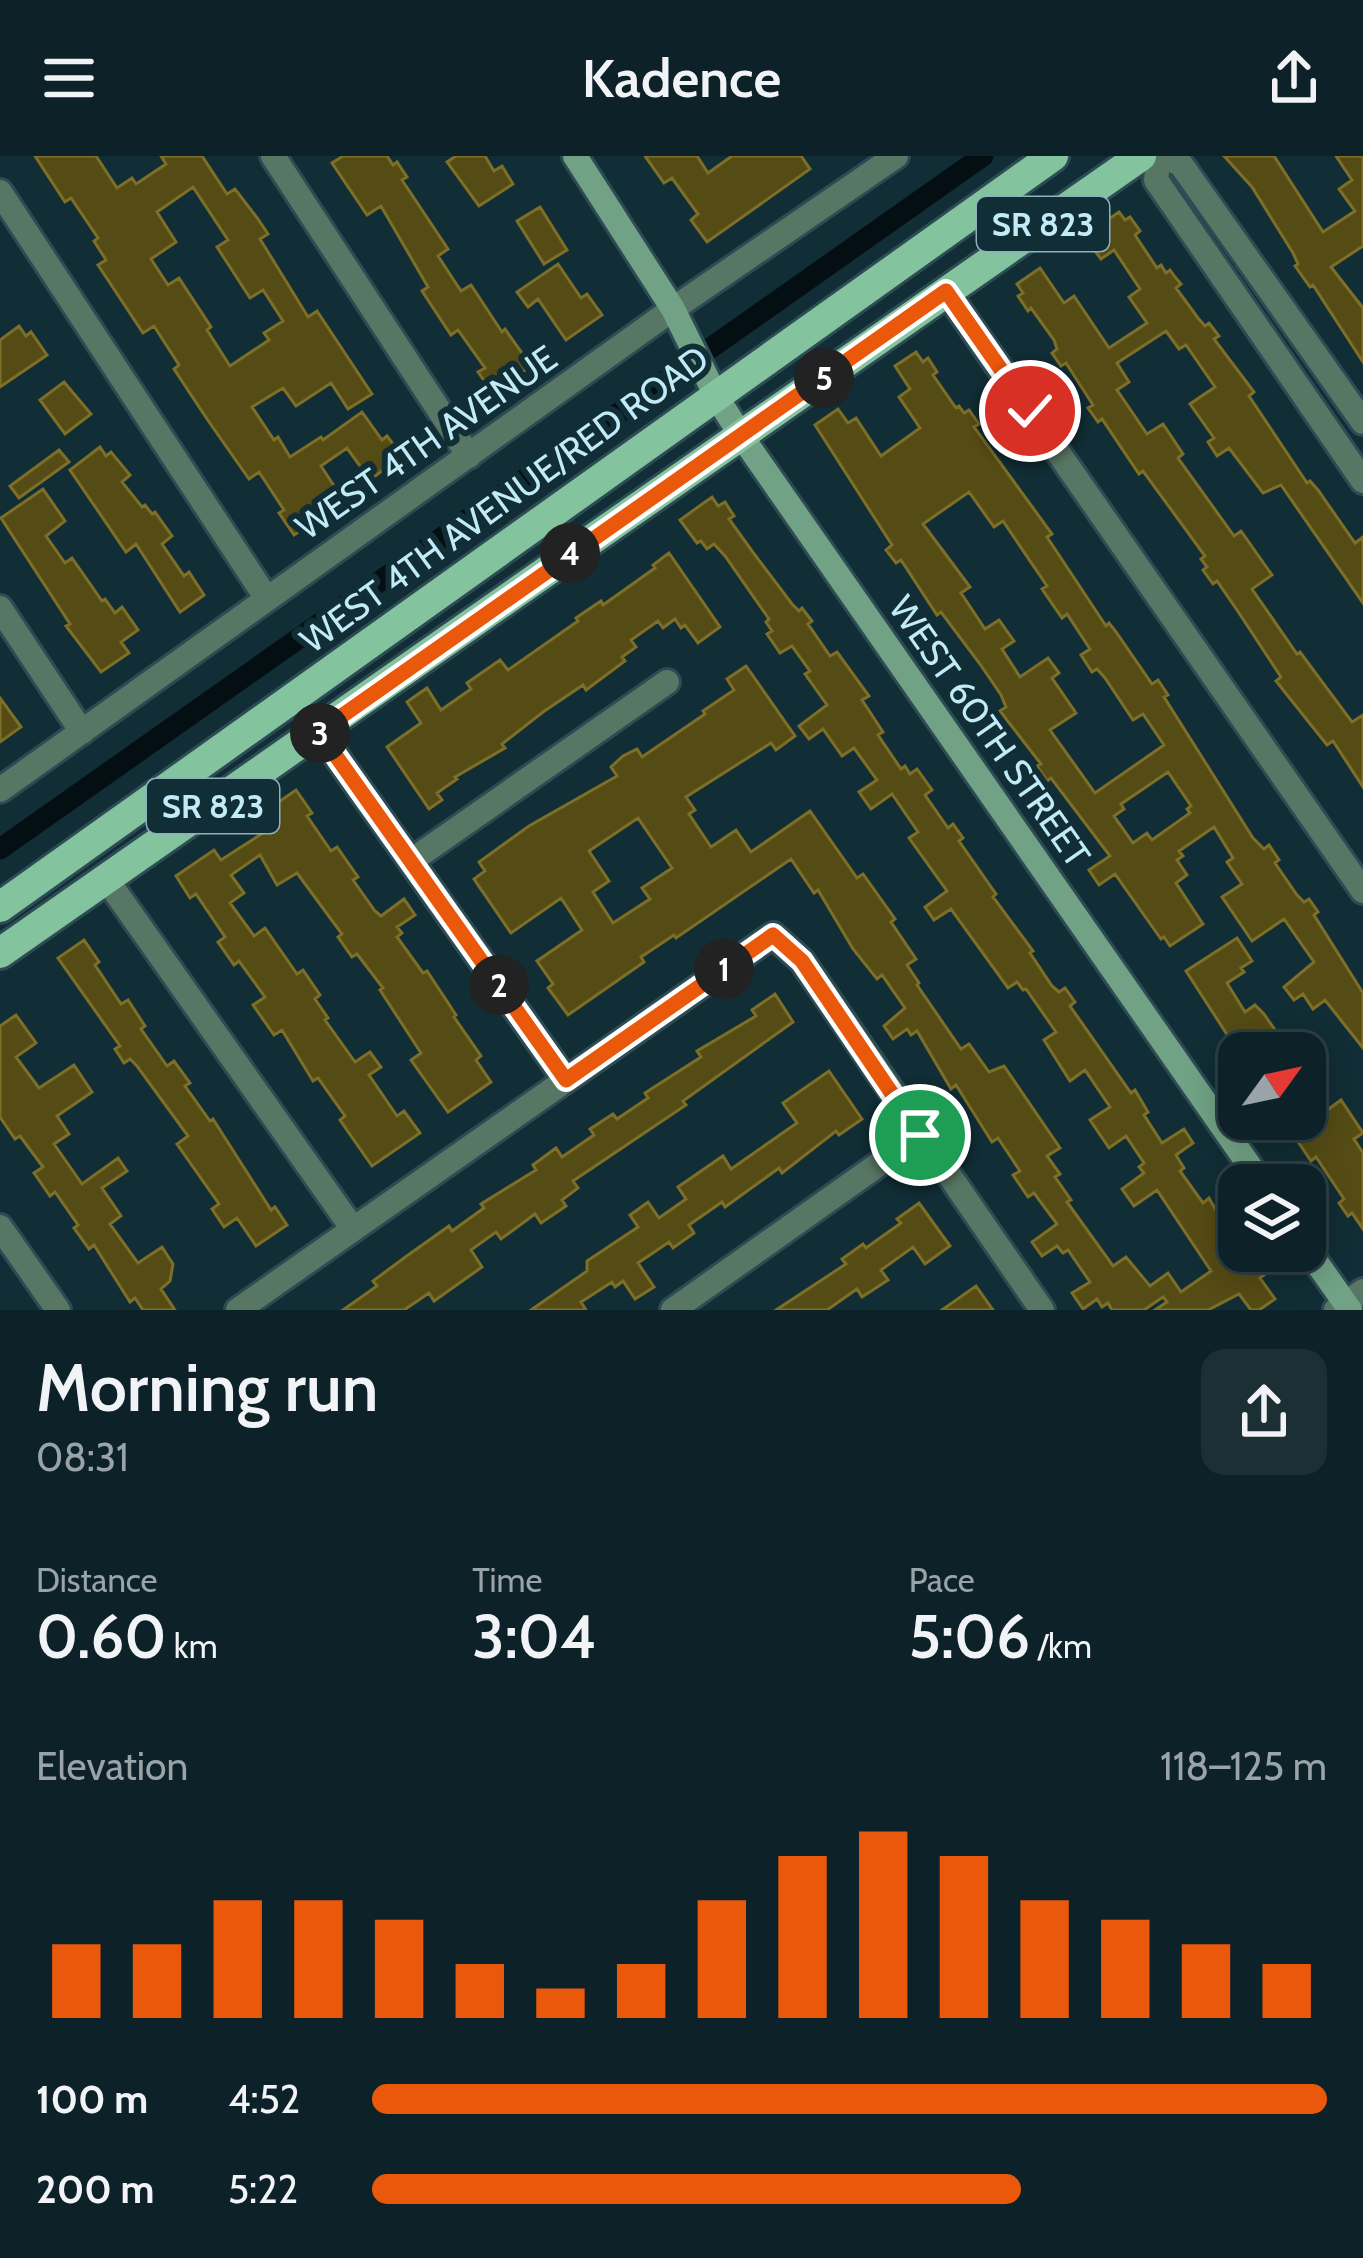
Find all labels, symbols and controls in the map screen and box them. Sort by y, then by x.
icon: menu [36,45,102,111]
text: Kadence [582,45,781,111]
icon: share [1261,45,1327,111]
road number: SR 823 [977,197,1109,251]
street label: WEST 4TH AVENUE [287,335,565,549]
street label: WEST 4TH AVENUE/RED ROAD [292,336,716,662]
pin: 5 [794,348,854,408]
text: 5 [815,358,833,398]
pin [979,360,1081,462]
icon: check [997,378,1063,444]
pin: 4 [540,523,600,583]
street label: WEST 60TH STREET [880,587,1100,875]
pin: 3 [290,703,350,763]
text: 3 [311,713,329,753]
road number: SR 823 [147,779,279,833]
pin: 1 [694,939,754,999]
text: 1 [718,949,730,989]
pin: 2 [469,955,529,1015]
text: 2 [490,965,508,1005]
north arrow [1218,1032,1326,1140]
map controls [1218,1032,1326,1272]
pin [869,1084,971,1186]
icon: arrive [887,1102,953,1168]
button: layers [1218,1164,1326,1272]
text: Morning run [36,1347,378,1428]
button: share [1201,1349,1327,1475]
text: 08:31 [36,1433,129,1481]
text: Distance [36,1560,157,1600]
text: Time [472,1560,542,1600]
text: Pace [909,1560,975,1600]
text: 0.60 [36,1600,166,1673]
text: 3:04 [472,1600,596,1673]
text: 5:06 [909,1600,1030,1673]
text: km [166,1626,218,1666]
text: /km [1030,1626,1092,1666]
text: Elevation [36,1742,188,1790]
text: 118–125 m [1160,1742,1327,1790]
text: 100 m [36,2075,148,2123]
text: 4:52 [228,2075,300,2123]
text: 200 m [36,2165,154,2213]
text: 5:22 [228,2165,298,2213]

